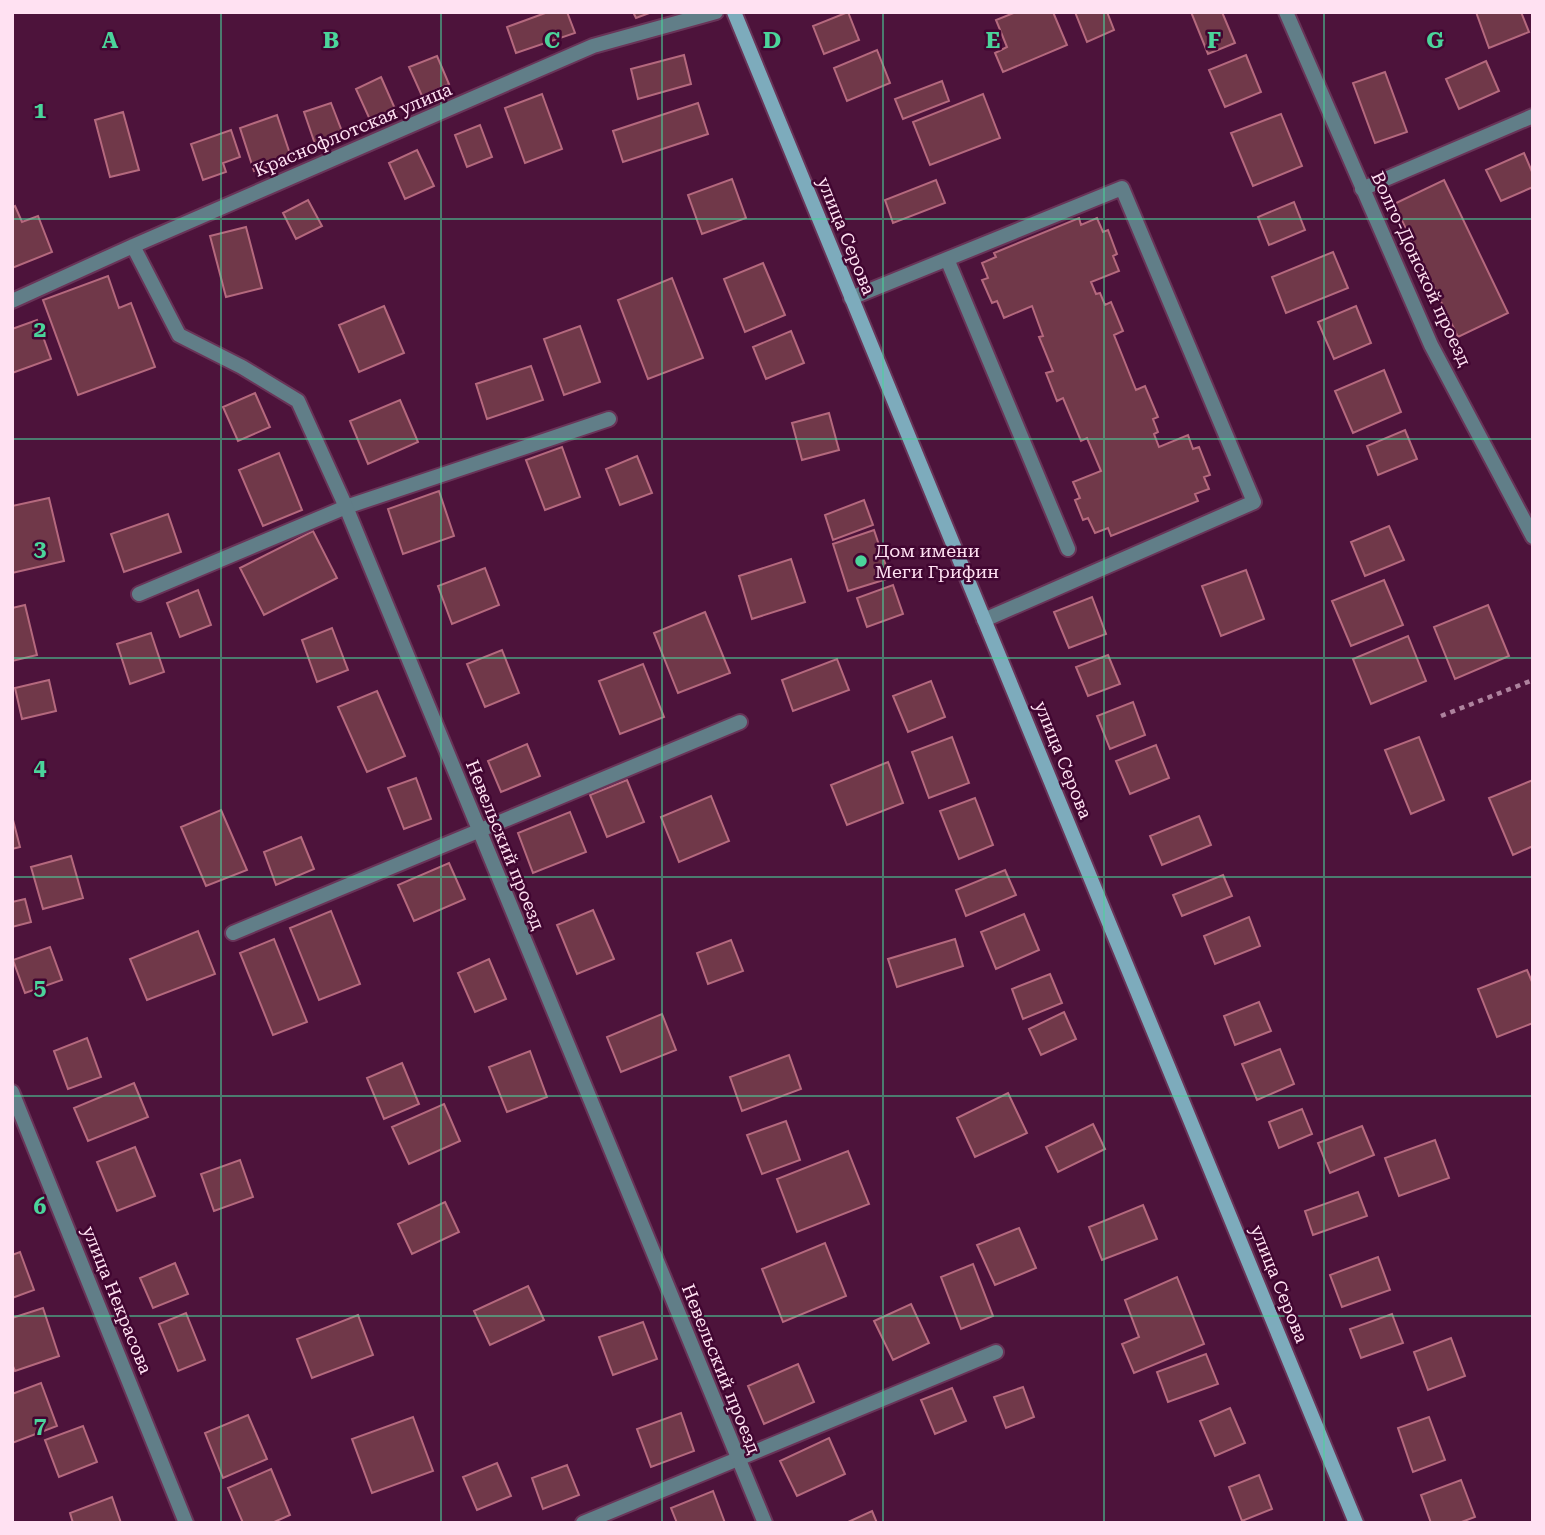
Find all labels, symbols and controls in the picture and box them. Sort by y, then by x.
text: A [102,27,119,54]
text: B [323,27,339,54]
text: C [544,27,560,54]
text: D [763,27,781,54]
text: E [986,27,1000,54]
text: F [1207,27,1221,54]
text: G [1426,27,1444,54]
street label: Краснофлотская улица [251,78,455,181]
text: 1 [34,97,47,124]
street label: Волго-Донской проезд [1367,168,1476,369]
street label: улица Серова [813,174,880,298]
text: 2 [34,316,46,343]
text: 3 [34,535,47,562]
place label: Дом имени Меги Грифин [875,540,999,582]
marker: Дом имени Меги Грифин [853,553,869,569]
street label: улица Серова [1030,698,1097,822]
text: 4 [34,754,47,781]
street label: Невельский проезд [462,757,549,933]
text: 5 [34,974,47,1001]
text: 6 [34,1193,47,1220]
street label: улица Серова [1246,1222,1313,1346]
street label: улица Некрасова [78,1223,157,1377]
street label: Невельский проезд [678,1281,765,1457]
text: 7 [34,1412,47,1439]

